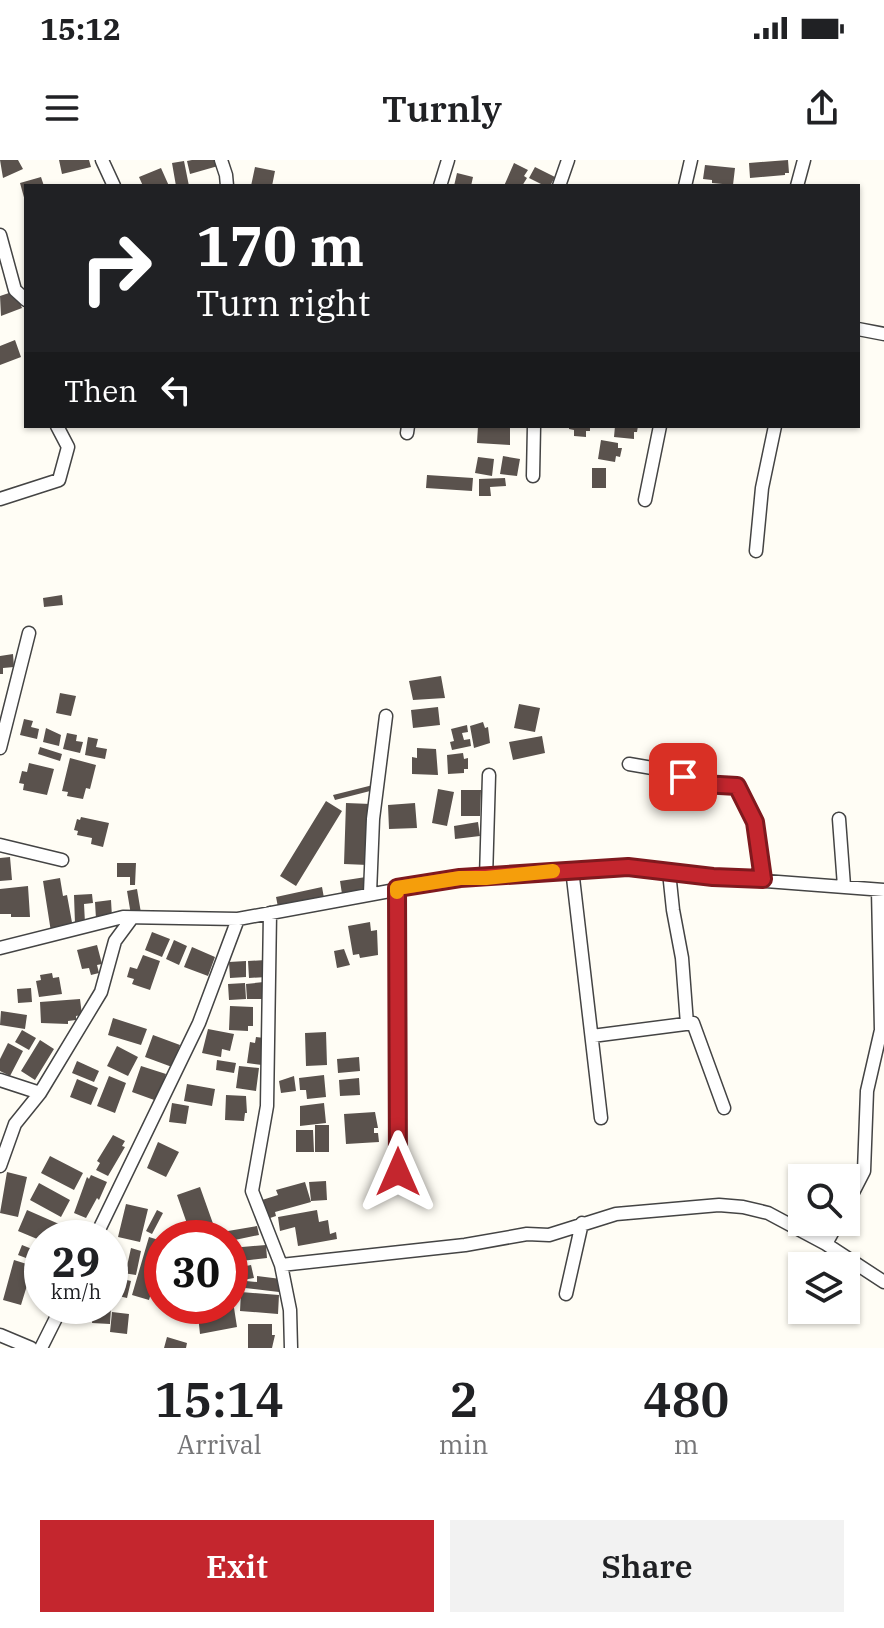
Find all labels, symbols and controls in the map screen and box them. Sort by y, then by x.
text: 15:12 [40,9,121,48]
text: Turnly [382,85,502,132]
icon: menu [40,86,84,130]
icon: share [800,86,844,130]
text: 170 m [196,209,364,281]
icon: right [64,216,168,320]
text: Turn right [196,279,370,326]
icon: left [154,368,198,412]
text: Then [64,371,138,410]
pin [649,743,717,811]
icon: arrive [661,755,705,799]
position arrow [356,1130,440,1214]
map controls [788,1164,860,1324]
button: search [788,1164,860,1236]
speed limit sign: 30 [144,1220,248,1324]
text: 29 [52,1236,100,1288]
button: layers [788,1252,860,1324]
text: km/h [51,1278,101,1305]
text: 15:14 [155,1368,284,1430]
text: 2 [449,1368,478,1430]
text: 480 [643,1368,729,1430]
text: Arrival [177,1427,262,1461]
text: min [439,1427,488,1461]
text: m [674,1427,699,1461]
button: Exit [40,1520,434,1612]
button: Share [450,1520,844,1612]

